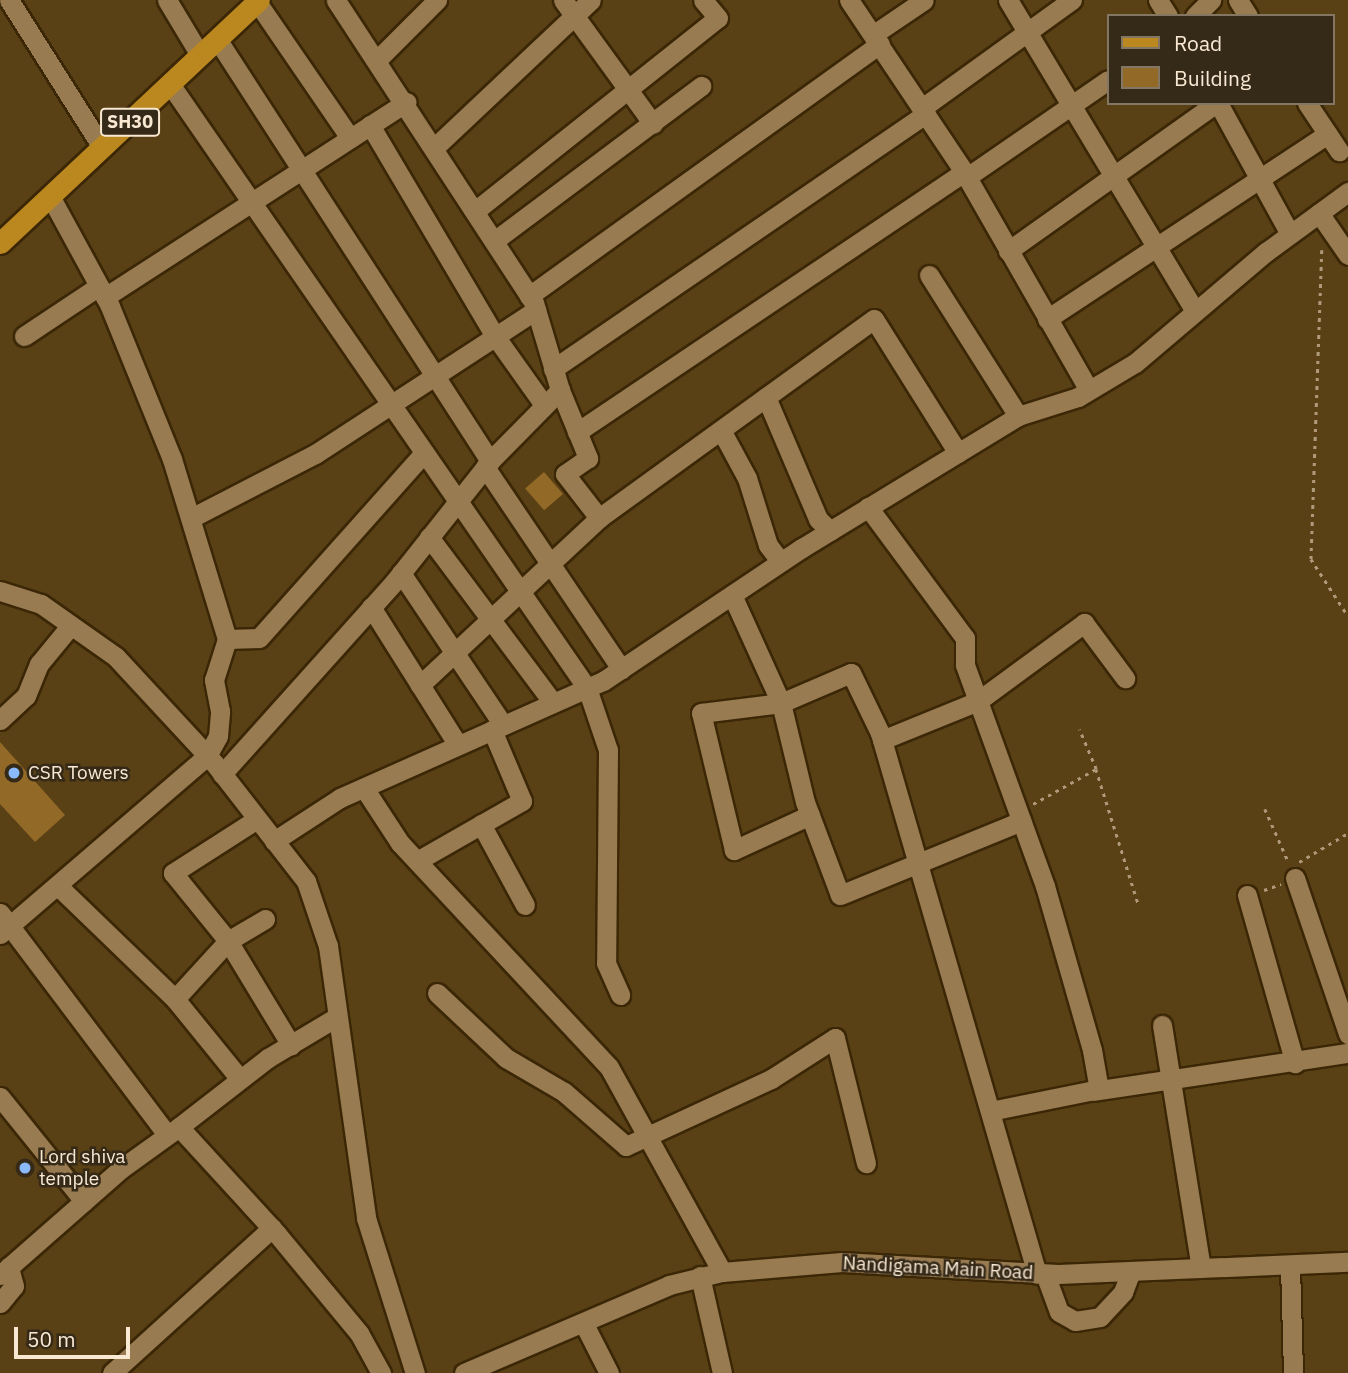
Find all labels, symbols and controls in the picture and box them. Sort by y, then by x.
legend [1106,14,1334,105]
text: Road [1174,29,1222,57]
text: Building [1174,64,1251,92]
road number: SH30 [99,107,162,136]
place label: CSR Towers [28,762,129,784]
marker: CSR Towers [6,765,22,781]
place label: Lord shiva temple [39,1146,125,1190]
marker: Lord shiva temple [17,1160,33,1176]
street label: Nandigama Main Road [842,1252,1034,1284]
scale bar [18,1314,133,1358]
text: 50 m [27,1325,76,1353]

